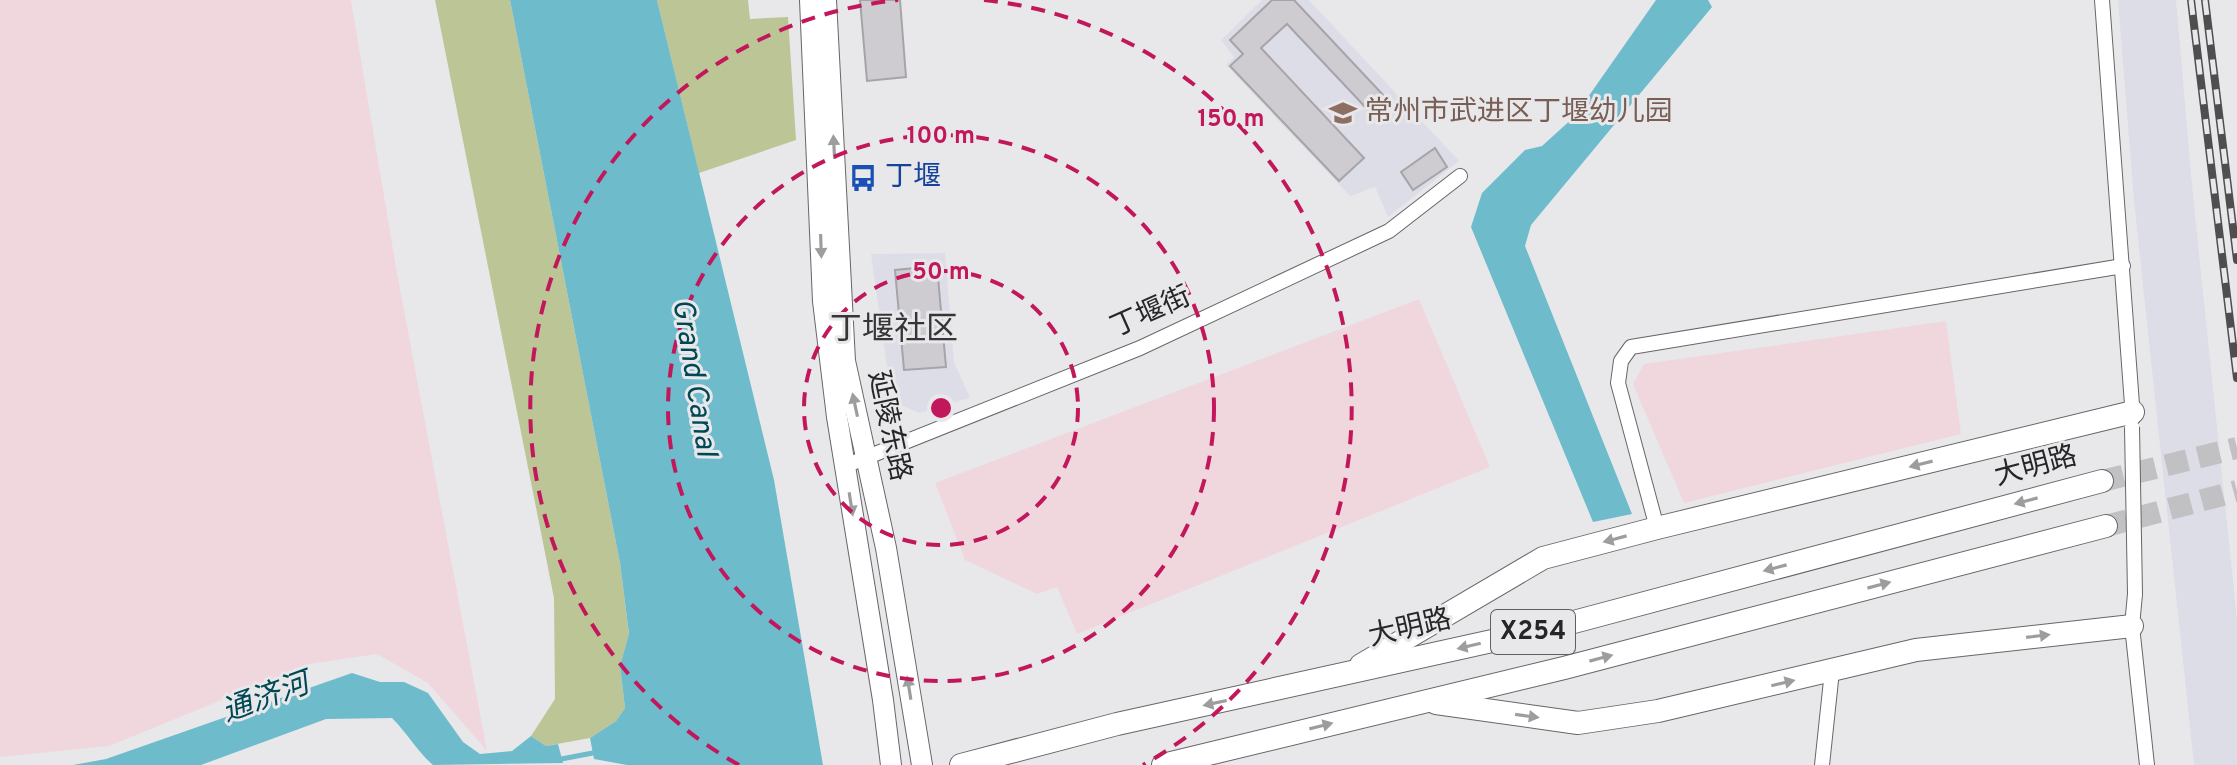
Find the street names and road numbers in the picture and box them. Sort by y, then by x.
street label: 丁堰街 [1105,279,1197,347]
street label: 延陵东路 [859,367,917,485]
street label: 大明路 [1991,439,2081,495]
street label: 大明路 [1365,602,1455,656]
road number: X254 [1491,610,1575,654]

